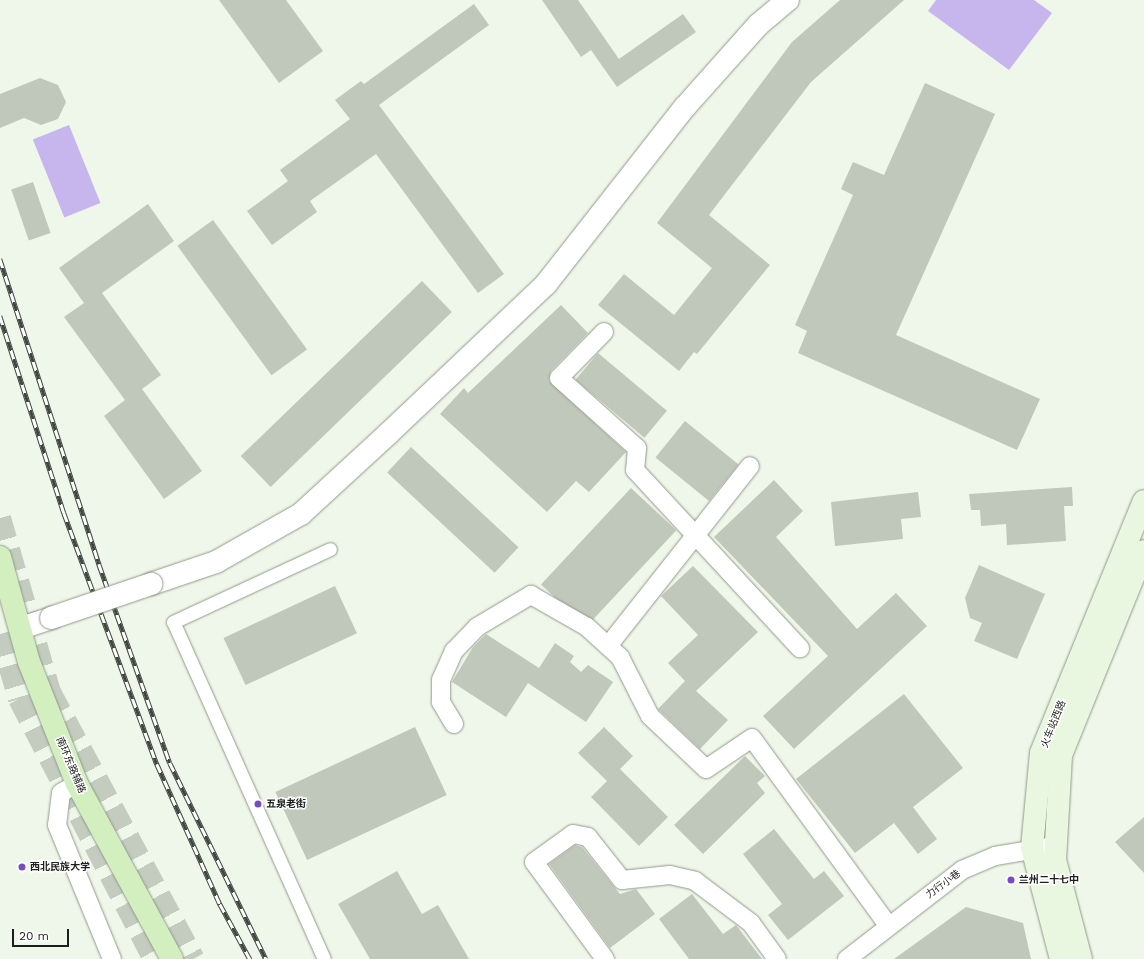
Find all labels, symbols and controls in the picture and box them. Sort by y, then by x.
street label: 火车站西路 [1038,699,1068,749]
street label: 南环东路辅路 [54,735,88,795]
place label: 五泉老街 [266,798,306,810]
marker: 五泉老街 [253,799,263,809]
place label: 西北民族大学 [30,861,90,873]
marker: 西北民族大学 [17,862,27,872]
street label: 力行小巷 [923,867,963,901]
place label: 兰州二十七中 [1019,874,1079,886]
marker: 兰州二十七中 [1006,875,1016,885]
scale bar [14,921,71,947]
text: 20 m [19,929,49,943]

